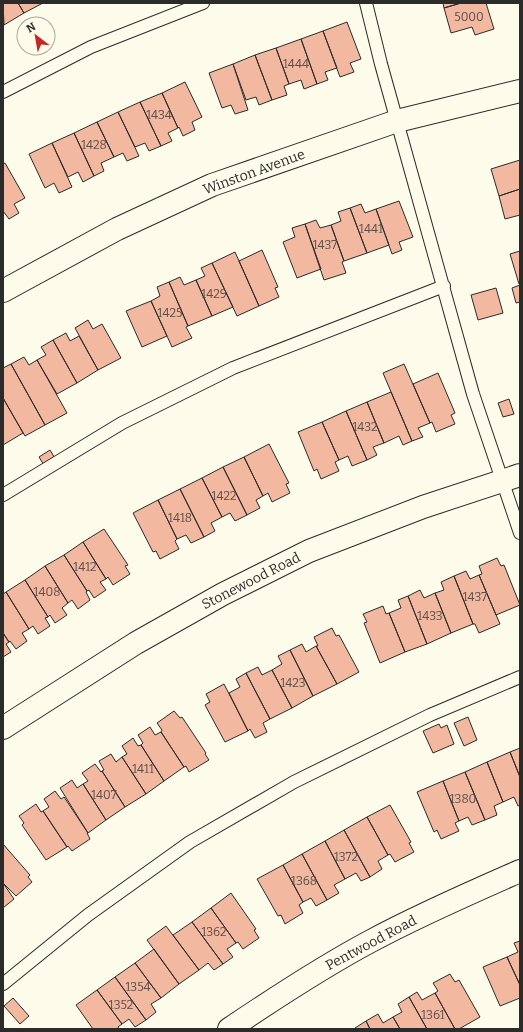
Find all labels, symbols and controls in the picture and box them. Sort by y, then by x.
house number: 5000 [454,10,484,24]
north arrow [16,16,56,56]
text: N [24,20,39,36]
house number: 1444 [283,57,309,71]
house number: 1434 [146,108,172,122]
house number: 1428 [81,138,107,152]
street label: Winston Avenue [201,146,307,198]
house number: 1441 [359,222,383,236]
house number: 1437 [313,238,337,252]
house number: 1429 [201,287,227,301]
house number: 1425 [158,306,182,320]
house number: 1432 [352,420,378,434]
house number: 1422 [212,489,236,503]
house number: 1418 [168,511,192,525]
street label: Stonewood Road [199,549,303,613]
house number: 1412 [73,560,97,574]
house number: 1408 [34,585,60,599]
house number: 1437 [463,590,487,604]
house number: 1433 [417,609,443,623]
house number: 1423 [280,676,306,690]
house number: 1411 [132,762,154,776]
house number: 1407 [91,788,117,802]
house number: 1380 [450,792,476,806]
house number: 1372 [334,850,358,864]
house number: 1368 [291,874,317,888]
street label: Pentwood Road [323,912,419,974]
house number: 1362 [201,925,227,939]
house number: 1354 [125,980,151,994]
house number: 1352 [109,998,133,1012]
house number: 1361 [421,1008,445,1022]

